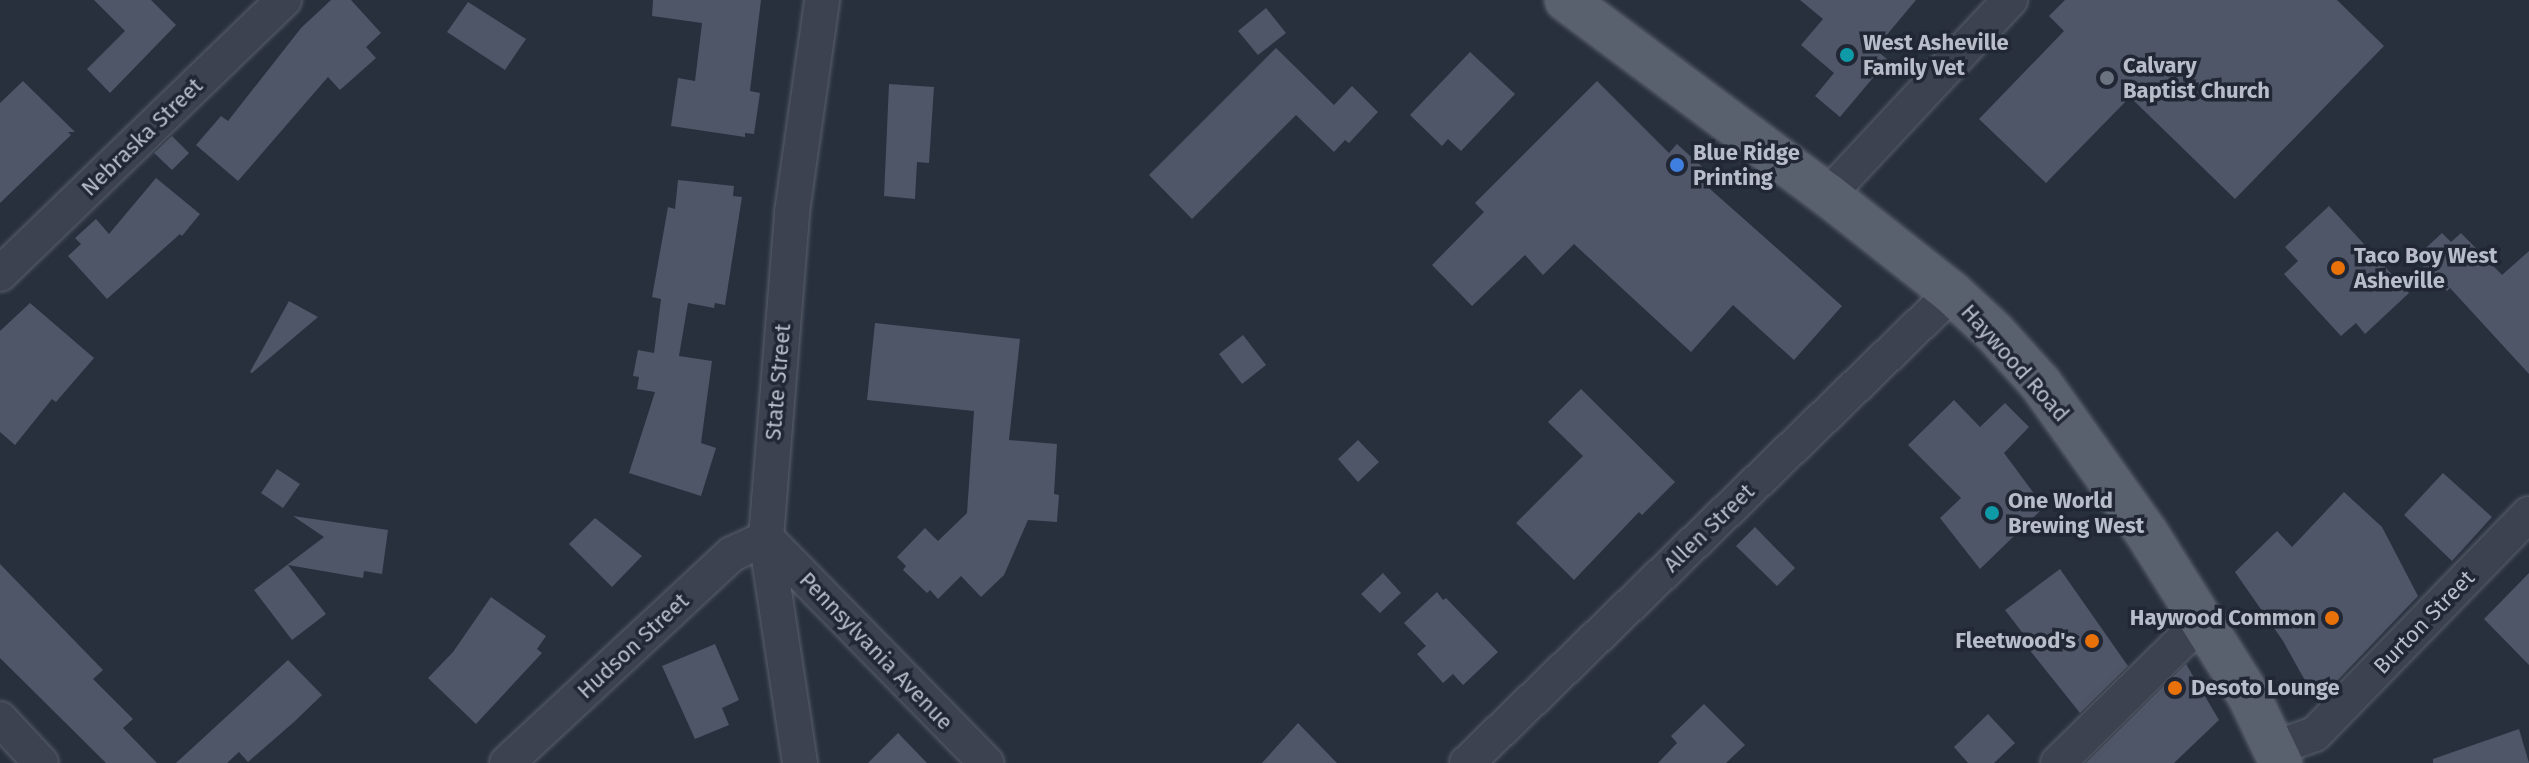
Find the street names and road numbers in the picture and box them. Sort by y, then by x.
street label: Nebraska Street [76,73,208,201]
street label: Haywood Road [1955,299,2075,427]
street label: State Street [760,323,796,441]
street label: Allen Street [1658,478,1760,578]
street label: Burton Street [2368,565,2480,679]
street label: Pennsylvania Avenue [794,567,958,735]
street label: Hudson Street [572,588,694,704]

